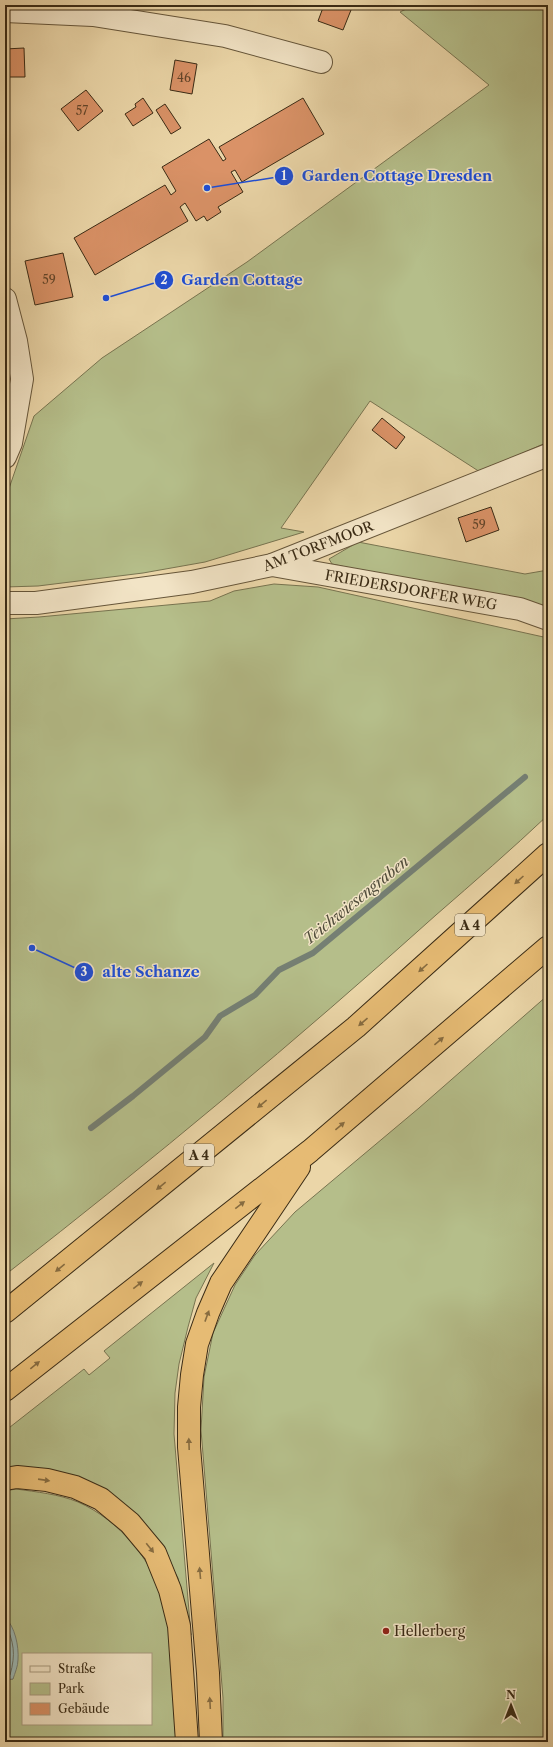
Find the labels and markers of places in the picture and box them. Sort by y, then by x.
callout: Garden Cottage Dresden [274,163,500,190]
callout: Garden Cottage [154,266,311,293]
callout: alte Schanze [74,959,207,986]
place label: Hellerberg [394,1622,466,1640]
marker: Hellerberg [381,1626,391,1636]

